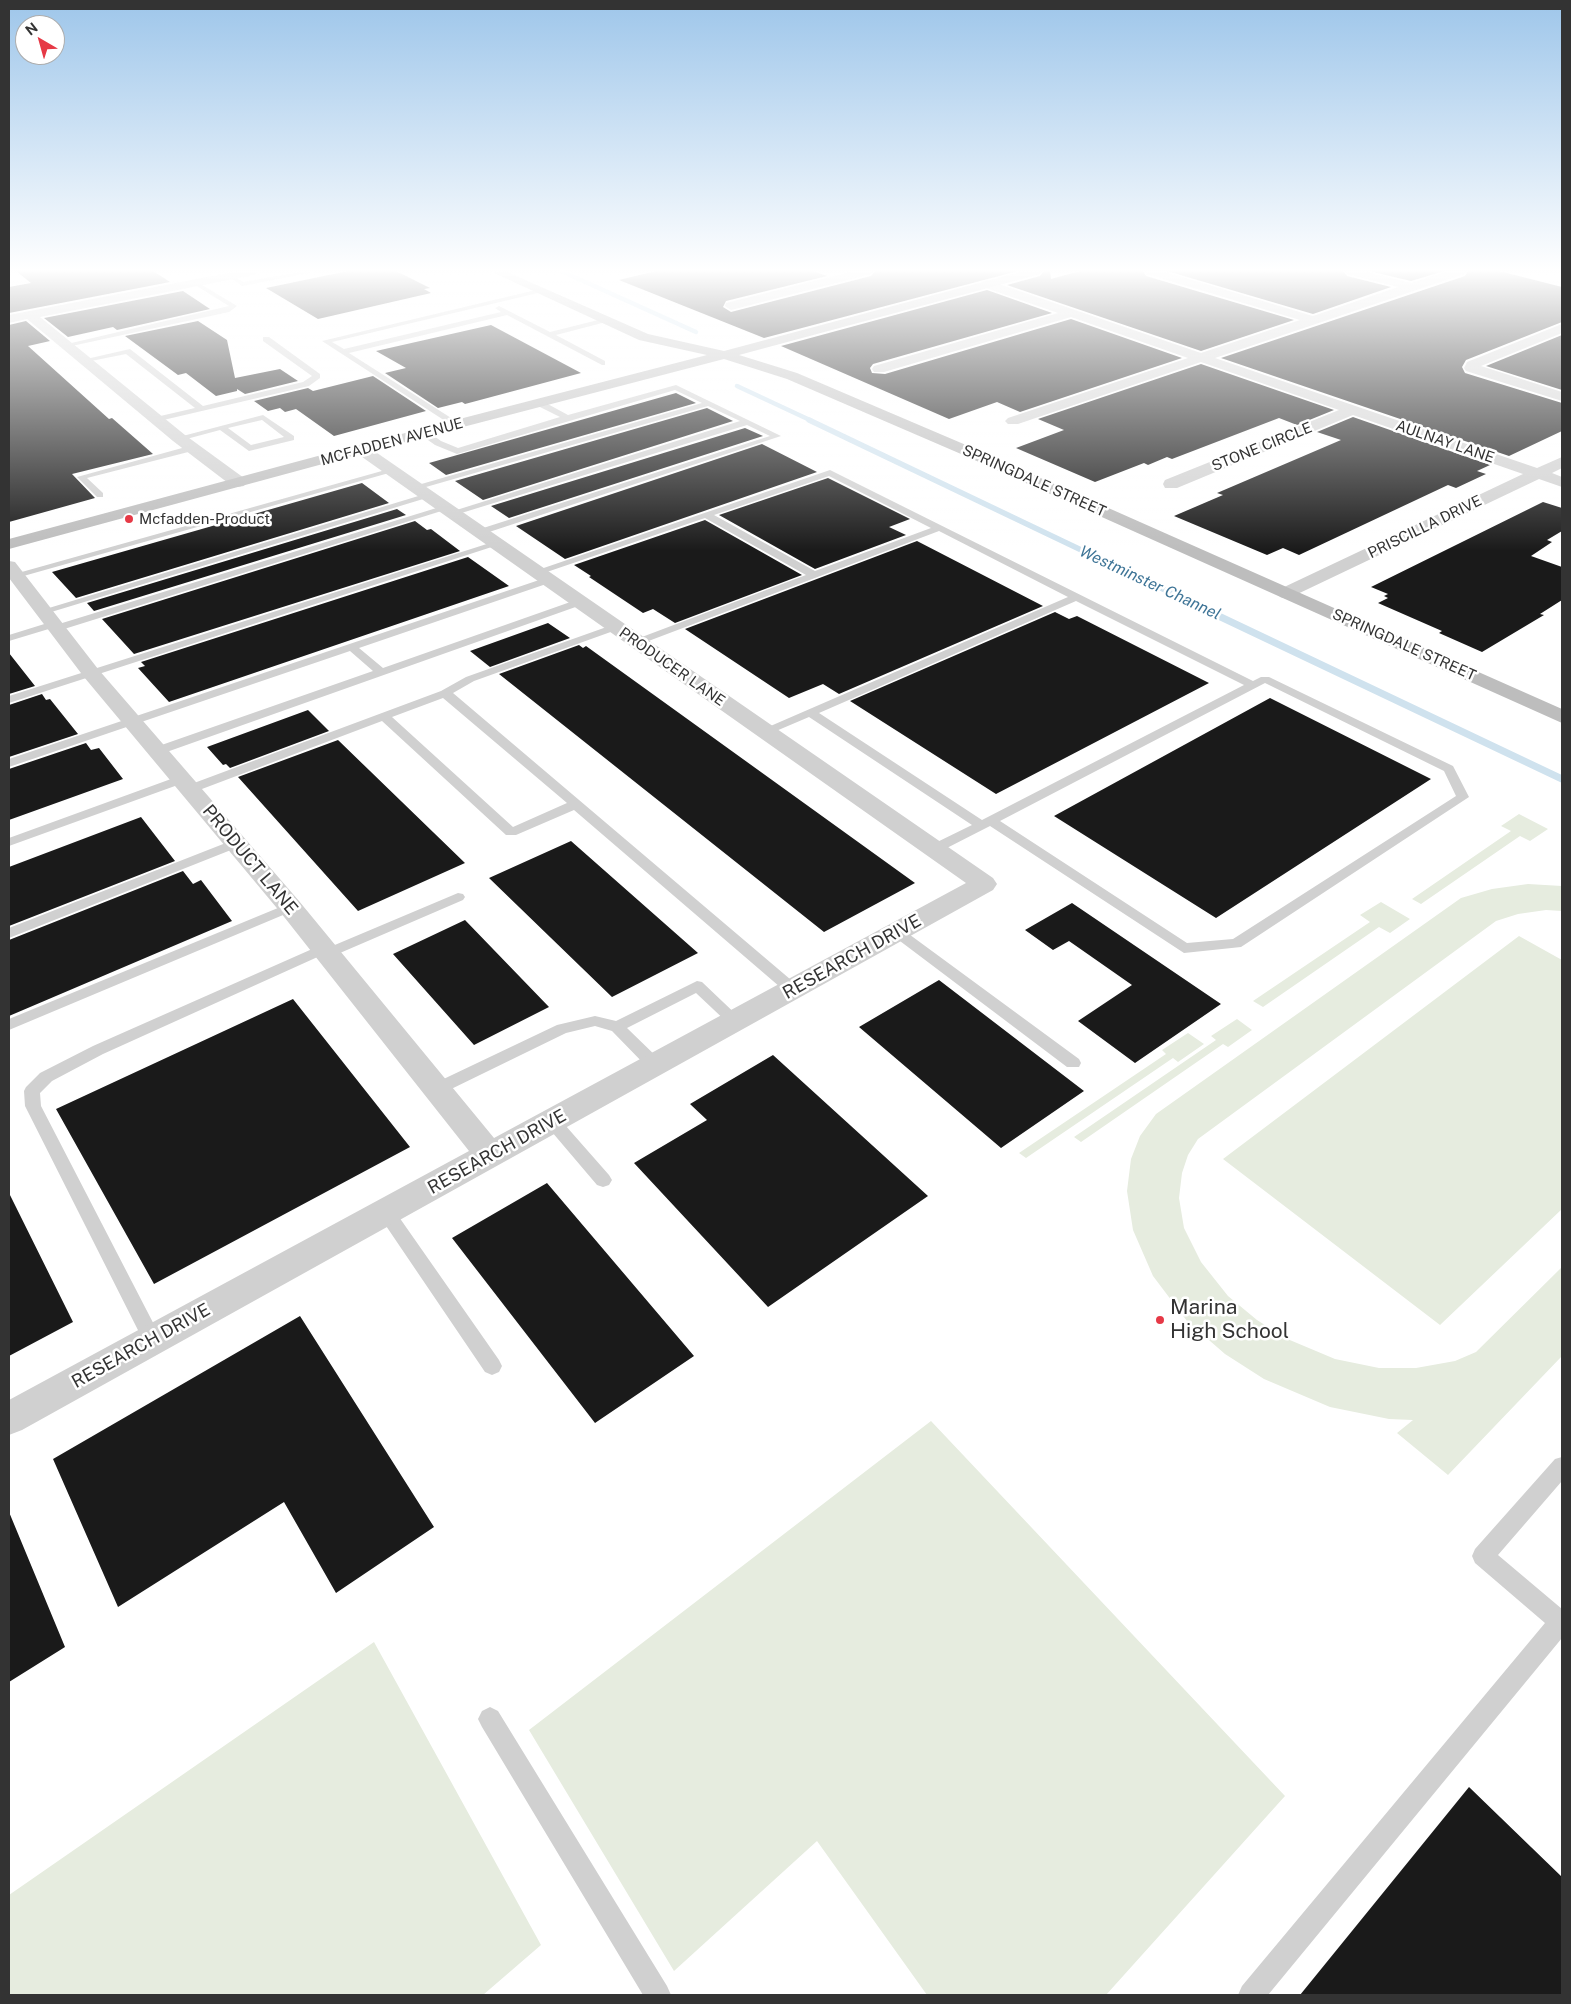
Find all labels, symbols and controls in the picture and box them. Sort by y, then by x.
north arrow [15,15,65,65]
text: N [22,19,41,39]
street label: MCFADDEN AVENUE [319,414,465,470]
street label: AULNAY LANE [1393,417,1497,467]
street label: STONE CIRCLE [1209,419,1315,475]
street label: SPRINGDALE STREET [959,441,1109,521]
street label: PRISCILLA DRIVE [1365,492,1485,562]
place label: Mcfadden-Product [139,510,270,528]
marker: Mcfadden-Product [123,513,135,525]
water label: Westminster Channel [1076,542,1224,624]
street label: SPRINGDALE STREET [1329,605,1479,685]
street label: PRODUCER LANE [616,624,728,710]
street label: PRODUCT LANE [198,801,302,919]
street label: RESEARCH DRIVE [779,910,925,1004]
street label: RESEARCH DRIVE [424,1105,570,1199]
place label: Marina High School [1170,1295,1289,1345]
street label: RESEARCH DRIVE [68,1299,214,1393]
marker: Marina High School [1154,1314,1166,1326]

